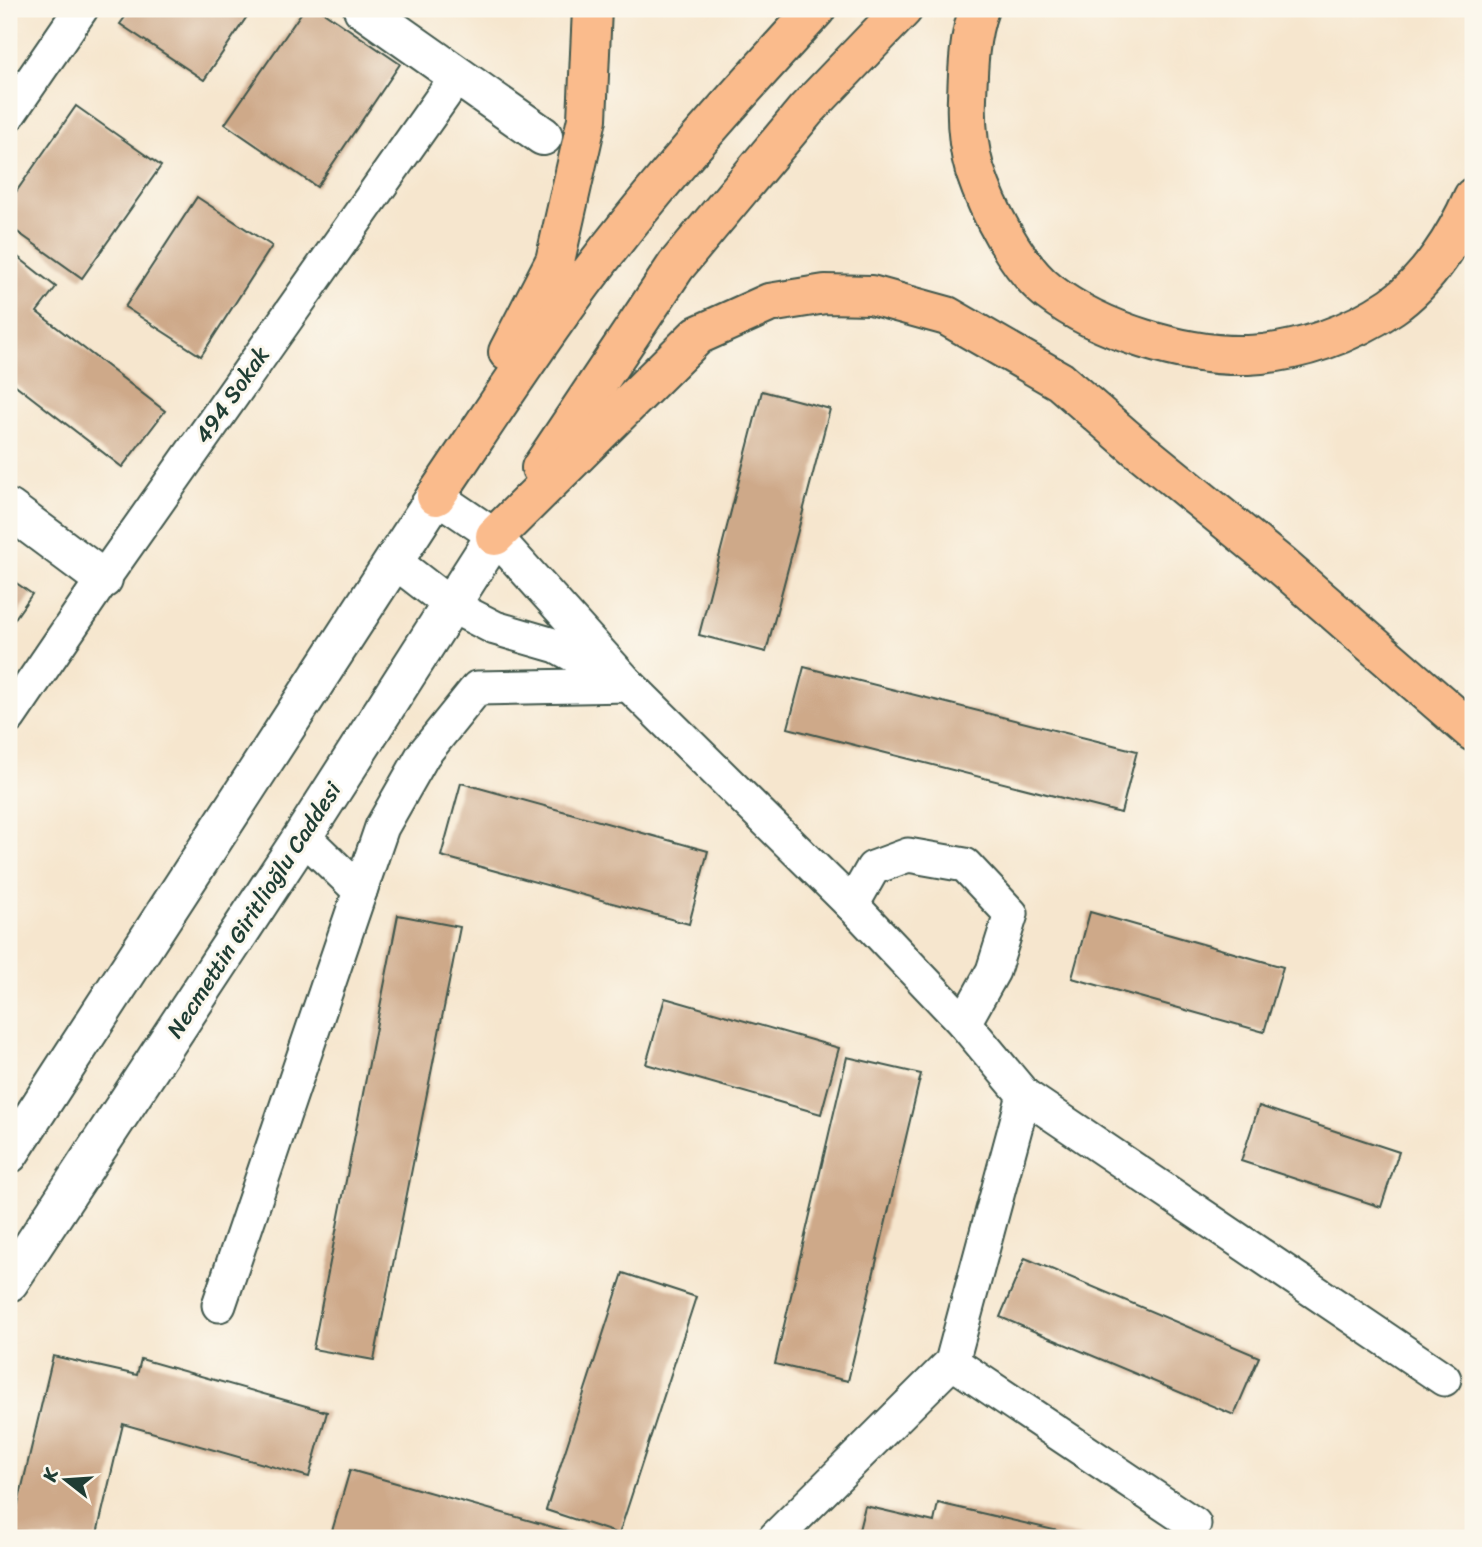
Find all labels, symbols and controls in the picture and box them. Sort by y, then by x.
street label: 494 Sokak [183,338,281,452]
street label: Necmettin Giritlioğlu Caddesi [155,773,353,1047]
north arrow [32,1446,102,1516]
text: K [32,1463,68,1486]

